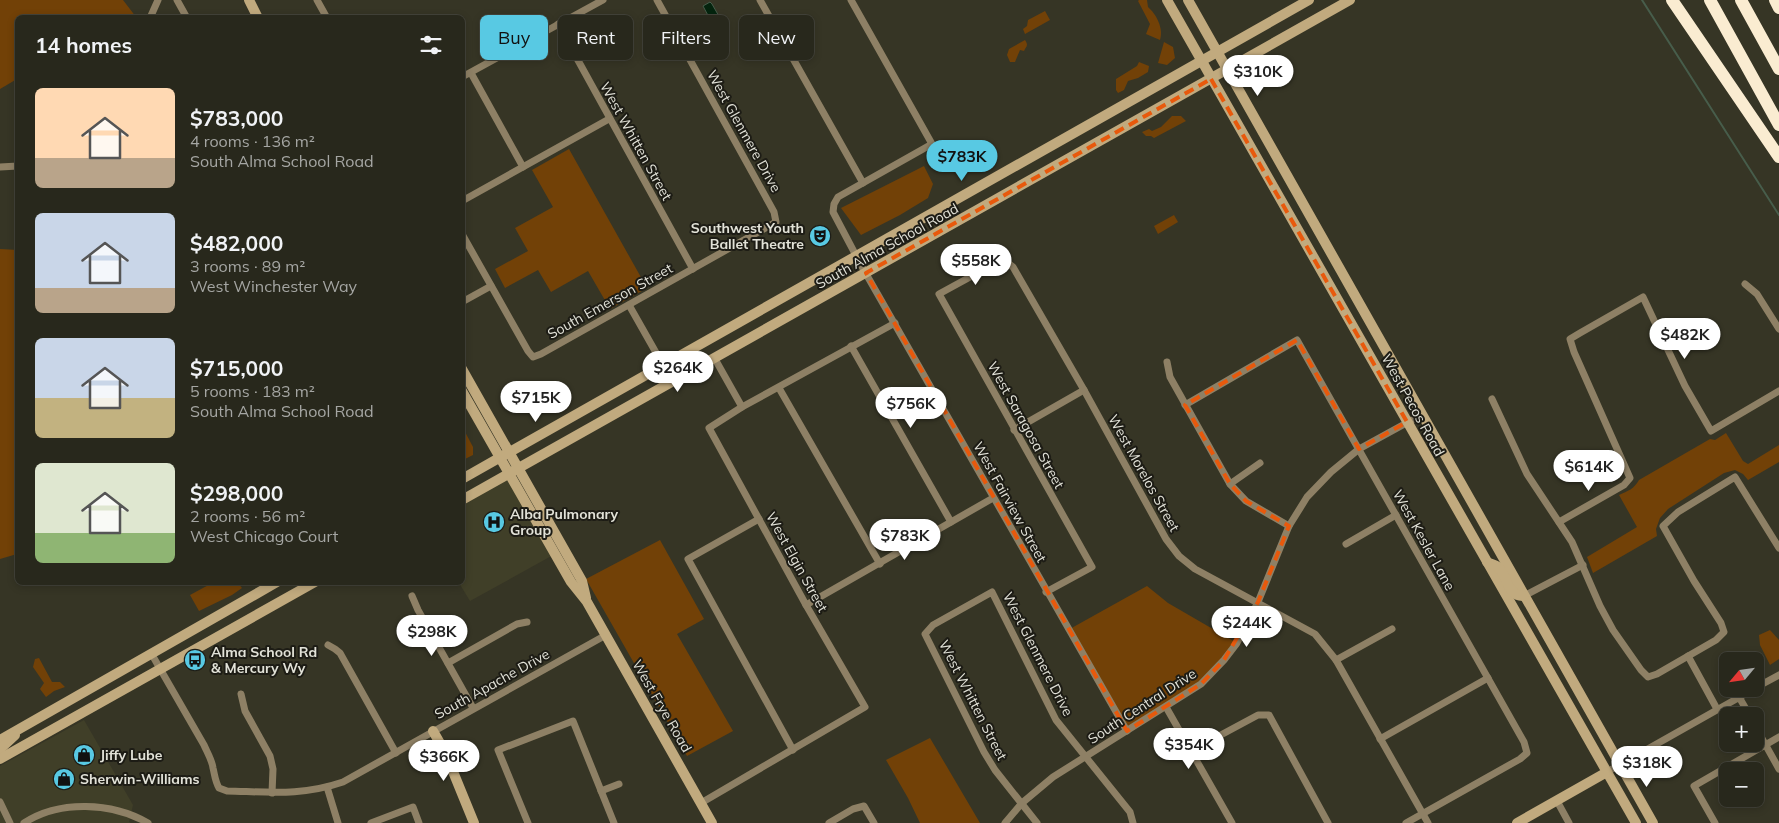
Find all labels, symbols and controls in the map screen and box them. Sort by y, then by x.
chip: Buy [480,15,548,60]
chip: Rent [558,15,633,60]
chip: Filters [643,15,729,60]
chip: New [739,15,814,60]
icon: filters [417,31,445,59]
text: 14 homes [35,32,132,58]
pin: $310K [1223,54,1293,97]
text: $310K [1233,61,1283,81]
street label: West Glenmere Drive [703,67,785,195]
street label: West Whitten Street [596,79,676,203]
text: $783,000 [190,105,283,131]
icon: home [75,108,135,168]
text: 4 rooms · 136 m² [190,131,315,151]
pin: $783K [927,140,997,182]
text: $783K [937,146,987,166]
text: South Alma School Road [190,151,374,171]
street label: South Alma School Road [812,199,962,293]
place label: Southwest Youth Ballet Theatre [691,219,804,253]
theatre icon: Southwest Youth Ballet Theatre [808,224,832,248]
text: $482,000 [190,230,283,256]
icon: home [75,233,135,293]
pin: $558K [941,244,1011,286]
text: $558K [951,250,1001,270]
text: 3 rooms · 89 m² [190,256,305,276]
street label: South Emerson Street [544,259,676,343]
text: West Winchester Way [190,276,357,296]
pin: $482K [1650,318,1720,360]
text: $482K [1660,324,1710,344]
pin: $264K [643,350,713,393]
street label: West Pecos Road [1378,351,1448,459]
text: $715,000 [190,355,283,381]
text: $264K [653,357,703,377]
icon: home [75,358,135,418]
street label: West Saragosa Street [984,358,1068,492]
pin: $715K [501,380,571,423]
text: 5 rooms · 183 m² [190,381,315,401]
pin: $756K [876,386,946,429]
text: $715K [511,387,561,407]
text: $756K [886,393,936,413]
text: South Alma School Road [190,401,374,421]
street label: West Morelos Street [1104,411,1184,535]
street label: West Fairview Street [969,438,1051,566]
pin: $614K [1554,450,1624,492]
text: $614K [1564,456,1614,476]
text: $298,000 [190,480,283,506]
icon: home [75,483,135,543]
street label: West Kesler Lane [1389,486,1459,594]
place label: Alba Pulmonary Group [510,505,618,539]
text: 2 rooms · 56 m² [190,506,305,526]
street label: West Elgin Street [762,509,832,615]
hospital icon: Alba Pulmonary Group [482,510,506,534]
pin: $783K [870,518,940,561]
text: $783K [880,525,930,545]
text: West Chicago Court [190,526,338,546]
street label: West Glenmere Drive [999,589,1077,719]
pin: $244K [1212,606,1282,648]
text: $244K [1222,612,1272,632]
pin: $298K [397,614,467,657]
text: $298K [407,621,457,641]
street label: West Whitten Street [935,637,1011,763]
place label: Alma School Rd & Mercury Wy [211,643,317,677]
street label: South Apache Drive [431,645,553,723]
bus stop icon: Alma School Rd & Mercury Wy [183,648,207,672]
north arrow [1719,652,1764,698]
map controls [1719,652,1764,807]
street label: West Frye Road [628,656,696,756]
street label: South Central Drive [1084,664,1200,748]
button: + [1719,707,1764,752]
pin: $354K [1154,728,1224,770]
text: $354K [1164,734,1214,754]
pin: $366K [409,740,479,782]
shop icon: Jiffy Lube [72,743,96,767]
place label: Jiffy Lube [100,746,163,764]
text: $366K [419,746,469,766]
pin: $318K [1612,746,1682,788]
text: $318K [1622,752,1672,772]
button: − [1719,762,1764,807]
shop icon: Sherwin-Williams [52,767,76,791]
place label: Sherwin-Williams [80,770,200,788]

